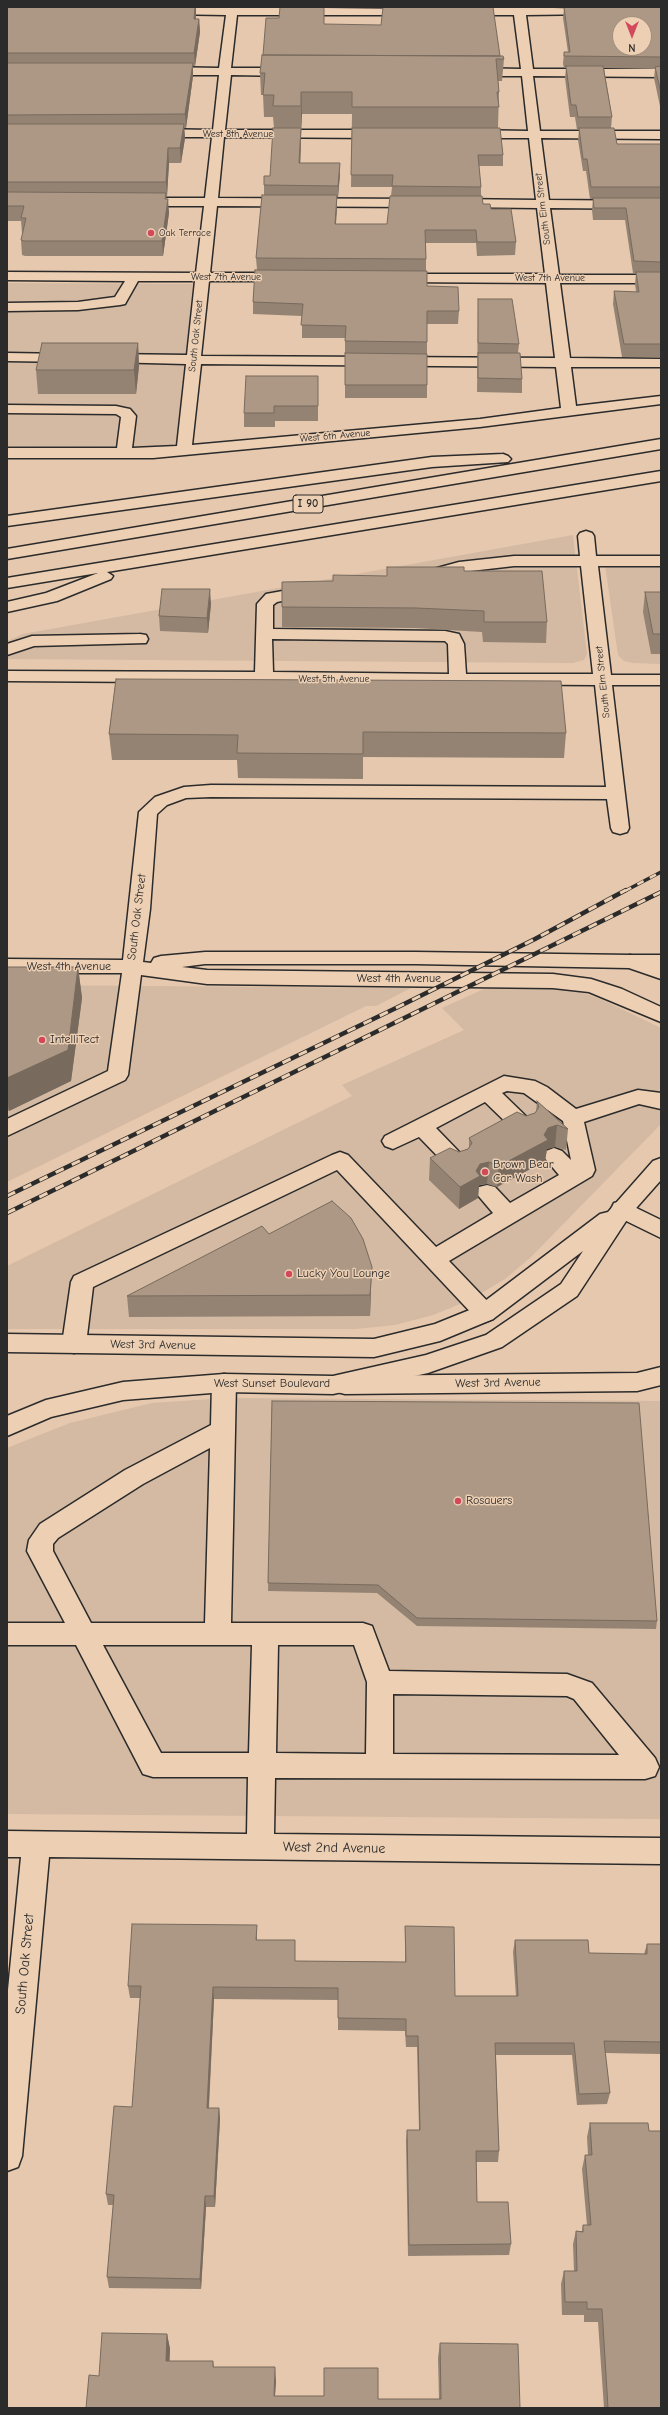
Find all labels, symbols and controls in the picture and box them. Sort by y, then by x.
north arrow [612,16,652,56]
text: N [628,41,636,54]
street label: West 8th Avenue [203,128,273,140]
street label: South Elm Street [533,172,553,246]
place label: Oak Terrace [159,227,211,239]
marker: Oak Terrace [146,228,156,238]
street label: West 7th Avenue [191,271,261,283]
street label: West 7th Avenue [515,272,585,284]
street label: South Oak Street [186,299,206,373]
street label: West 6th Avenue [299,427,371,445]
road number: I 90 [293,495,323,513]
street label: South Elm Street [593,645,613,719]
street label: West 5th Avenue [299,673,369,685]
street label: South Oak Street [125,873,149,961]
street label: West 4th Avenue [27,960,111,974]
street label: West 4th Avenue [357,972,441,986]
place label: IntelliTect [50,1033,99,1047]
marker: IntelliTect [37,1035,47,1045]
place label: Brown Bear Car Wash [493,1158,553,1186]
marker: Brown Bear Car Wash [480,1167,490,1177]
place label: Lucky You Lounge [297,1267,390,1281]
marker: Lucky You Lounge [284,1269,294,1279]
street label: West 3rd Avenue [110,1337,196,1353]
street label: West 3rd Avenue [455,1375,541,1391]
street label: West Sunset Boulevard [214,1377,330,1391]
place label: Rosauers [466,1494,512,1508]
marker: Rosauers [453,1496,463,1506]
street label: West 2nd Avenue [283,1839,385,1857]
street label: South Oak Street [12,1913,38,2015]

